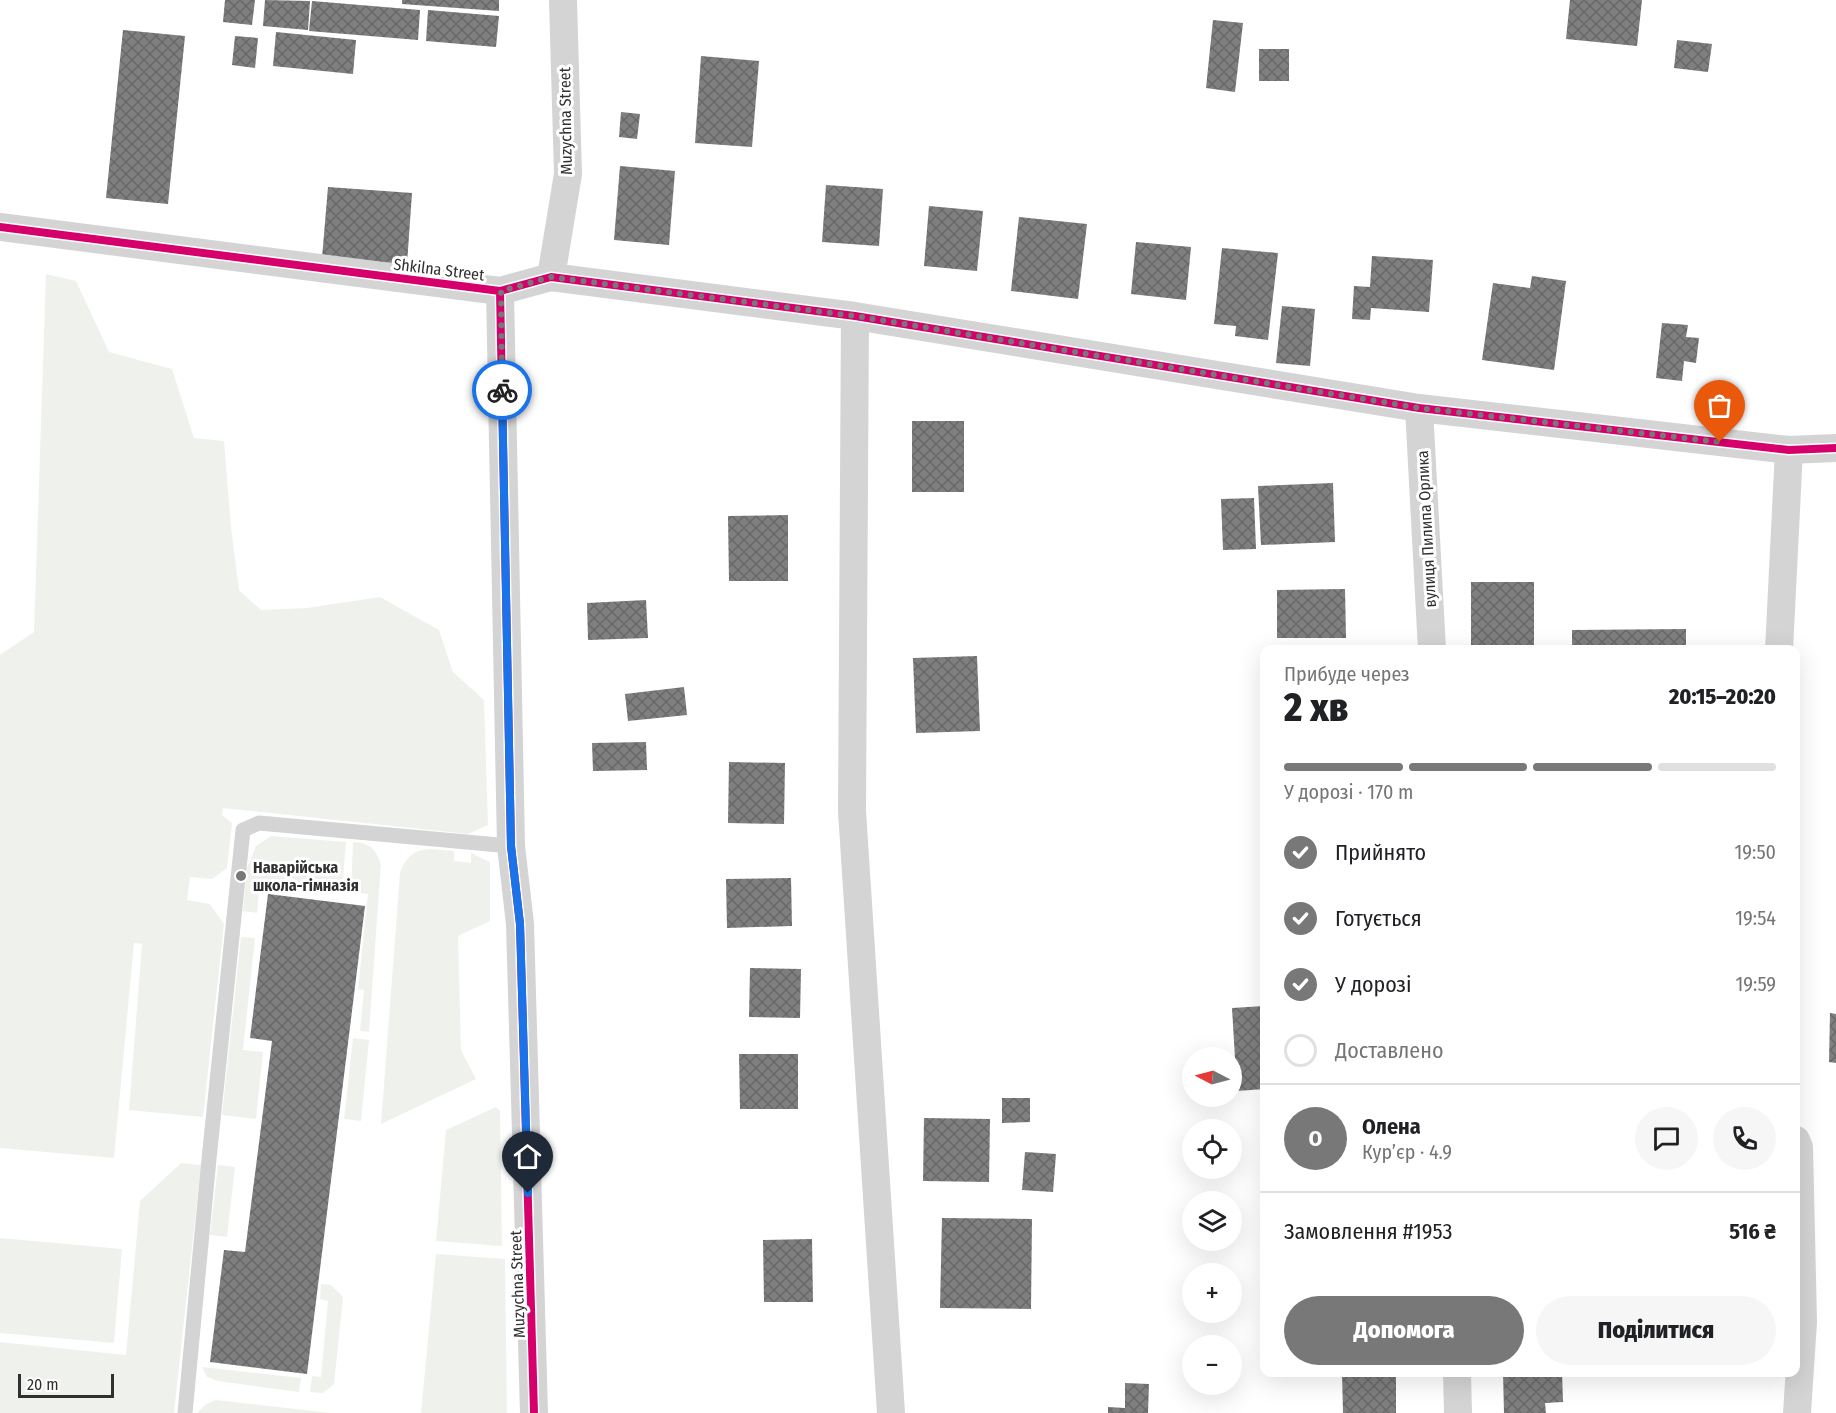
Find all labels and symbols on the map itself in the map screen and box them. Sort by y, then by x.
street label: Muzychna Street [555,66,576,175]
street label: Shkilna Street [392,254,486,285]
courier [472,360,532,420]
pin [1694,380,1745,442]
street label: вулиця Пилипа Орлика [1413,450,1440,608]
place label: Наварійська школа-гімназія [253,858,359,895]
marker: Наварійська школа-гімназія [234,869,248,883]
north arrow [1182,1047,1242,1107]
pin [502,1131,553,1193]
street label: Muzychna Street [506,1229,529,1338]
scale bar [18,1371,114,1398]

